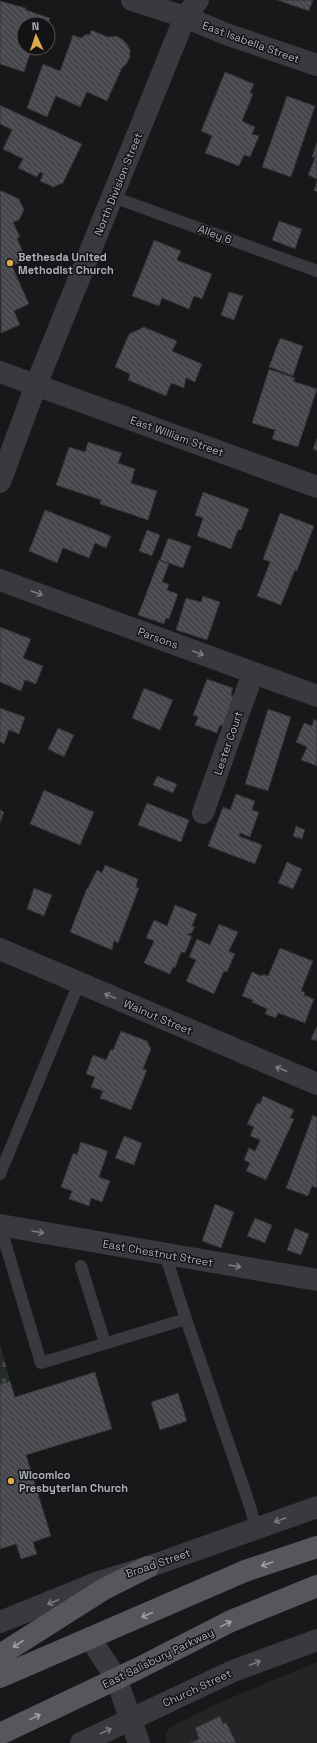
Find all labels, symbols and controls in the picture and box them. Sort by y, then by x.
north arrow [16,16,56,56]
street label: East Isabella Street [200,18,302,66]
text: N [31,19,40,33]
street label: North Division Street [91,130,145,238]
street label: Alley 6 [196,221,234,247]
place label: Bethesda United Methodist Church [18,250,114,277]
marker: Bethesda United Methodist Church [5,258,15,268]
street label: East William Street [128,413,226,459]
one-way arrow [30,590,42,598]
street label: Parsons [136,624,180,652]
one-way arrow [192,649,204,657]
street label: Lester Court [211,709,245,777]
one-way arrow [104,992,116,999]
street label: Walnut Street [121,996,195,1038]
one-way arrow [276,1065,288,1072]
one-way arrow [32,1228,45,1236]
street label: East Chestnut Street [102,1236,214,1270]
one-way arrow [229,1262,242,1270]
place label: Wicomico Presbyterian Church [19,1468,128,1495]
marker: Wicomico Presbyterian Church [6,1476,16,1486]
one-way arrow [274,1517,287,1524]
street label: Broad Street [124,1545,192,1581]
one-way arrow [261,1561,274,1568]
one-way arrow [47,1598,59,1606]
one-way arrow [142,1612,154,1619]
one-way arrow [220,1620,232,1627]
street label: East Salisbury Parkway [100,1625,216,1691]
one-way arrow [12,1640,24,1648]
one-way arrow [249,1658,261,1666]
street label: Church Street [160,1666,234,1710]
one-way arrow [29,1713,41,1720]
one-way arrow [99,1727,111,1734]

